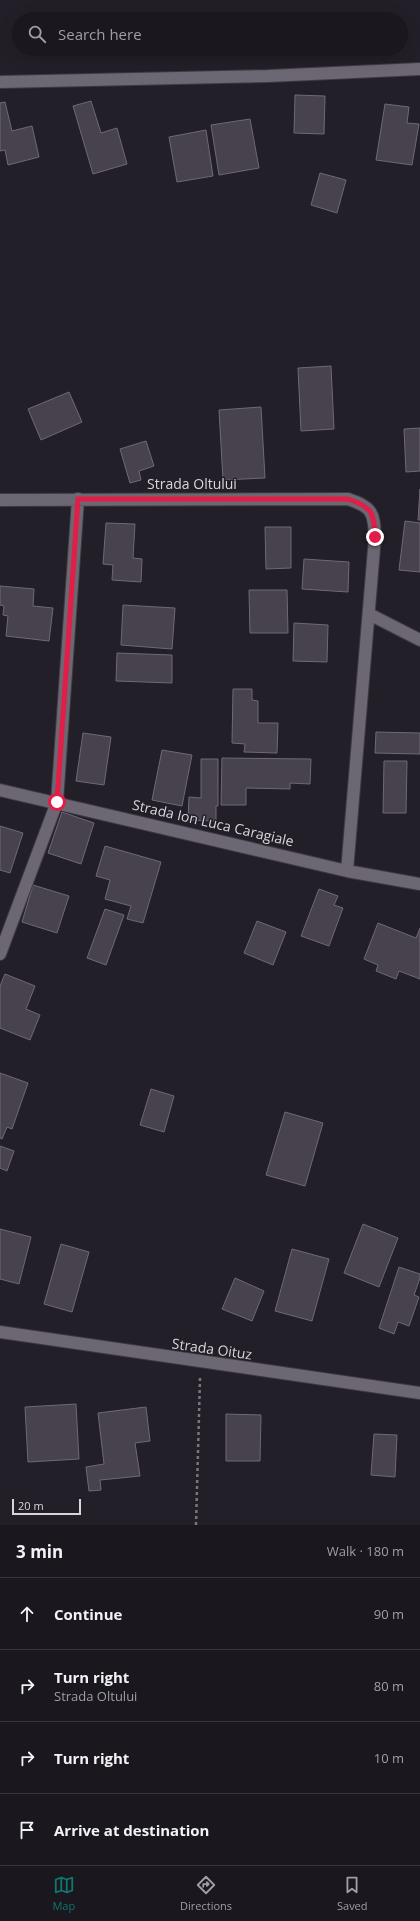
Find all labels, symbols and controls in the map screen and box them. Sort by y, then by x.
search box [12,12,408,56]
icon: search [26,23,48,45]
text: Search here [58,24,142,44]
street label: Strada Oltului [147,474,237,493]
route end [366,528,384,546]
route start [48,793,66,811]
street label: Strada Ion Luca Caragiale [131,795,296,850]
street label: Strada Oituz [171,1333,254,1364]
scale bar [12,1497,81,1516]
text: 20 m [18,1498,44,1513]
text: 3 min [16,1540,63,1563]
text: Walk · 180 m [327,1542,404,1560]
icon: ahead [16,1603,38,1625]
text: Continue [54,1604,122,1624]
text: 90 m [374,1605,404,1623]
text: Turn right [54,1667,129,1687]
icon: right [16,1675,38,1697]
text: 80 m [374,1677,404,1695]
text: Strada Oltului [54,1687,137,1705]
icon: right [16,1747,38,1769]
text: Turn right [54,1748,129,1768]
text: 10 m [374,1749,404,1767]
icon: arrive [16,1819,38,1841]
text: Arrive at destination [54,1820,209,1840]
tab: Map [52,1874,75,1913]
tab: Directions [180,1874,232,1913]
tab: Saved [337,1874,368,1913]

